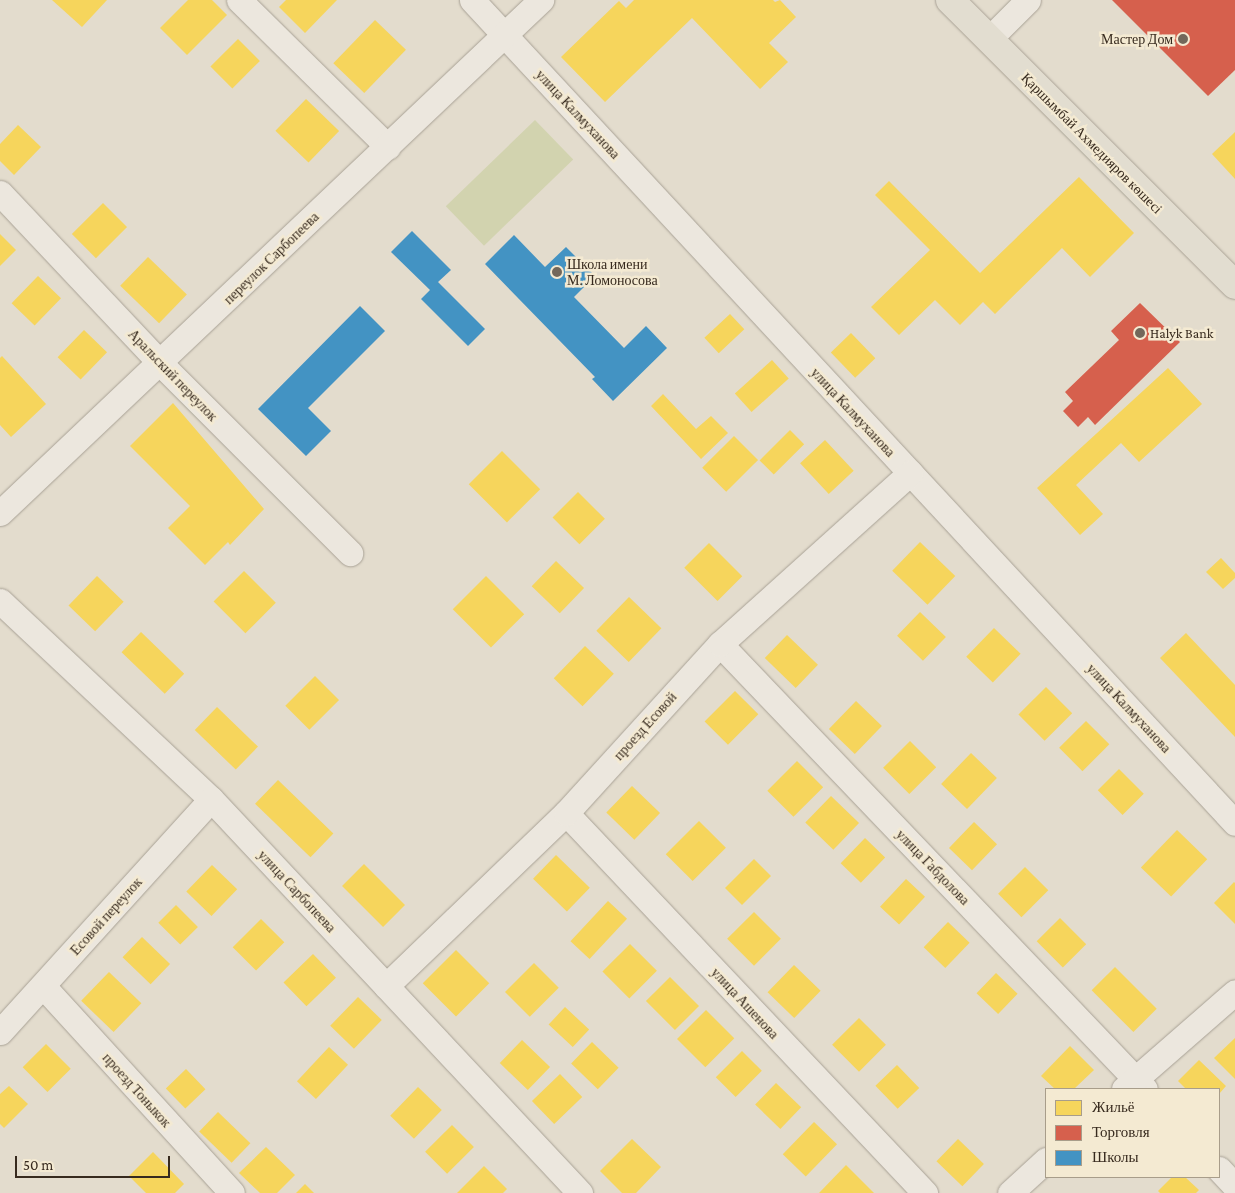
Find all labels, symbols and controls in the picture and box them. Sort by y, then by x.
place label: Мастер Дом [1101,31,1173,47]
marker: Мастер Дом [1177,33,1189,45]
street label: улица Калмуханова [532,66,624,162]
street label: Қаршымбай Ахмедияров көшесі [1018,69,1166,217]
street label: переулок Сарбопеева [220,208,322,308]
place label: Школа имени М. Ломоносова [567,256,658,288]
marker: Школа имени М. Ломоносова [551,266,563,278]
place label: Halyk Bank [1150,325,1213,341]
street label: Аральский переулок [125,326,221,424]
marker: Halyk Bank [1134,327,1146,339]
street label: улица Калмуханова [807,364,899,460]
street label: улица Калмуханова [1083,660,1175,756]
street label: проезд Есовой [610,688,680,764]
street label: улица Габдолова [893,826,973,908]
street label: улица Сарбопеева [255,846,339,936]
street label: Есовой переулок [67,874,145,958]
street label: улица Ашенова [708,964,782,1042]
street label: проезд Тоныкок [99,1049,175,1131]
legend [1045,1088,1220,1178]
text: Жильё [1092,1099,1134,1115]
text: Торговля [1092,1124,1150,1140]
scale bar [18,1146,172,1178]
text: Школы [1092,1149,1139,1165]
text: 50 m [23,1157,53,1173]

